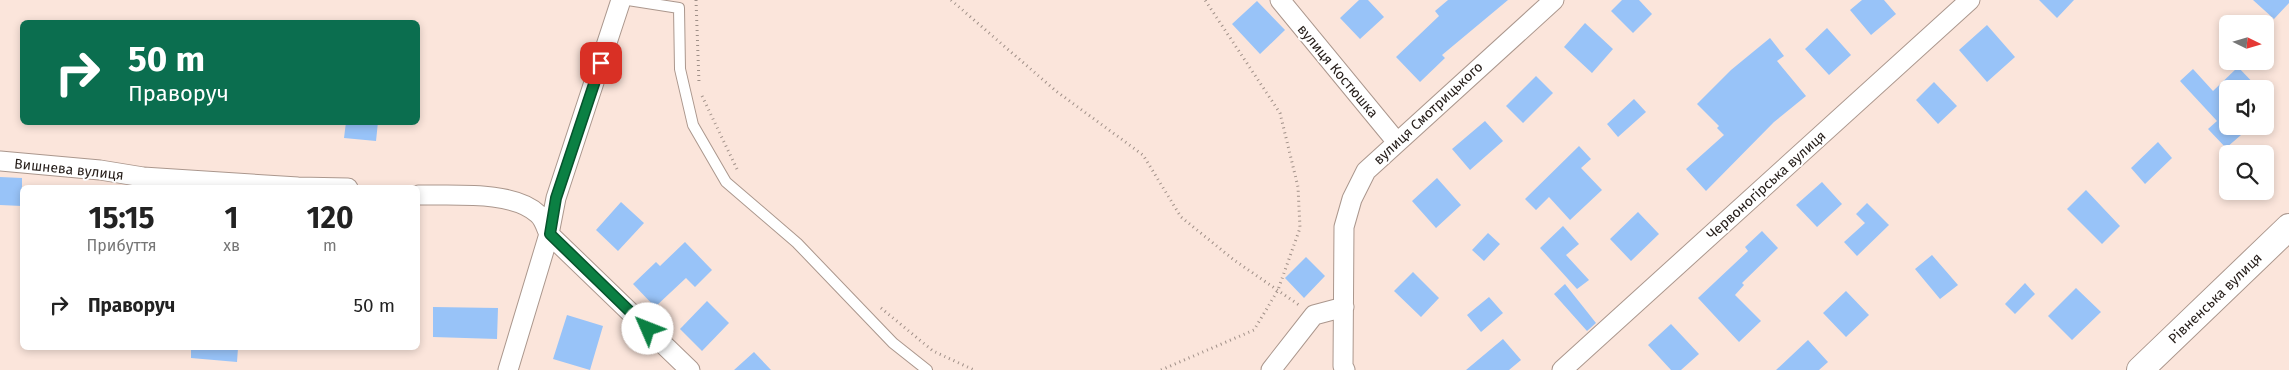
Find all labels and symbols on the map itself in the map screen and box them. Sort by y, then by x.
north arrow [2219,15,2274,70]
street label: вулиця Костюшка [1294,21,1382,121]
pin [580,42,622,84]
street label: вулиця Смотрицького [1370,58,1486,168]
street label: Червоногірська вулиця [1703,127,1829,243]
street label: Вишнева вулиця [13,155,124,184]
street label: Рівненська вулиця [2165,249,2266,347]
position arrow [621,302,673,354]

